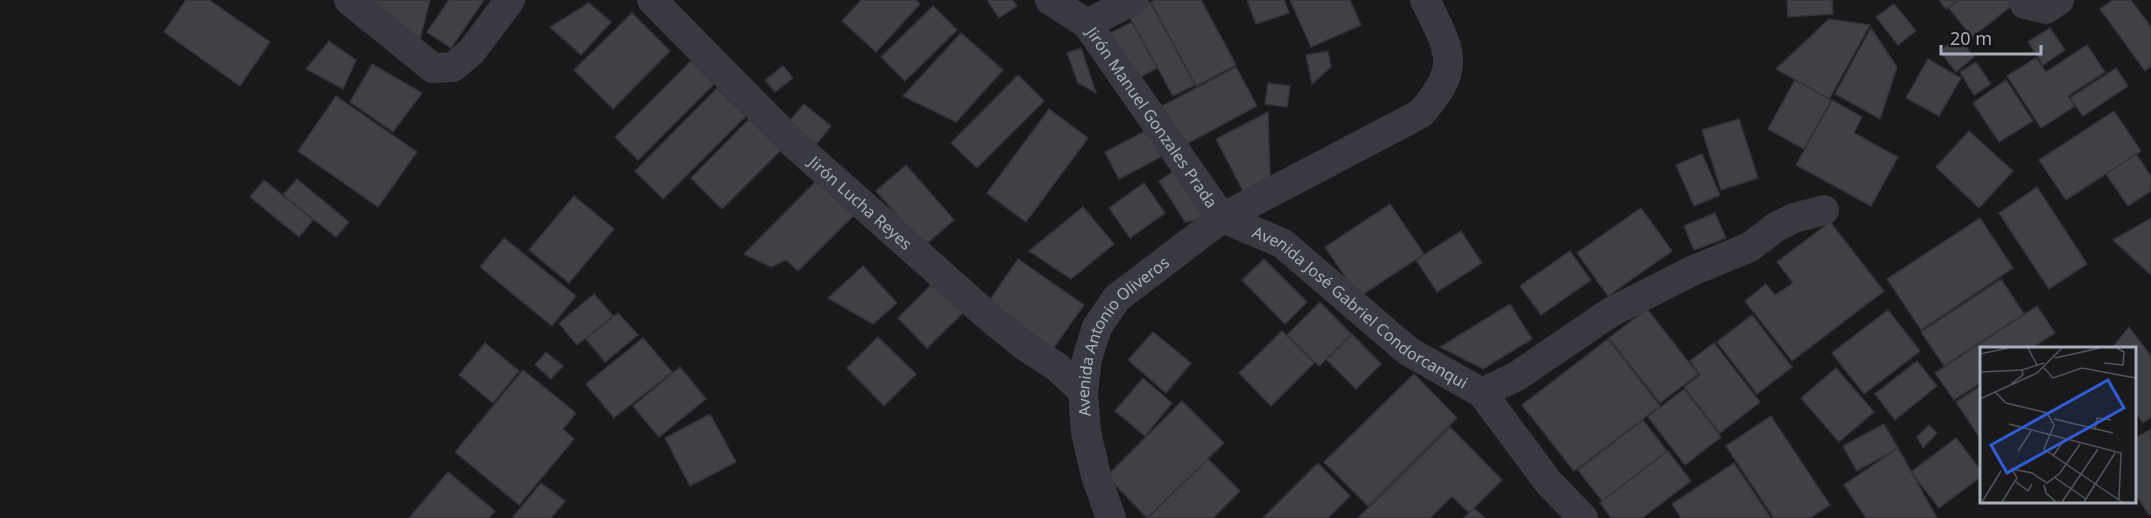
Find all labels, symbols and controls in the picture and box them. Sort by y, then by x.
scale bar [1941,18,2042,56]
street label: Jirón Manuel Gonzales Prada [1080,21,1223,212]
text: 20 m [1950,26,1992,50]
street label: Jirón Lucha Reyes [803,150,917,255]
street label: Avenida José Gabriel Condorcanqui [1249,221,1472,394]
street label: Avenida Antonio Oliveros [1072,251,1174,417]
inset map [1980,347,2136,503]

